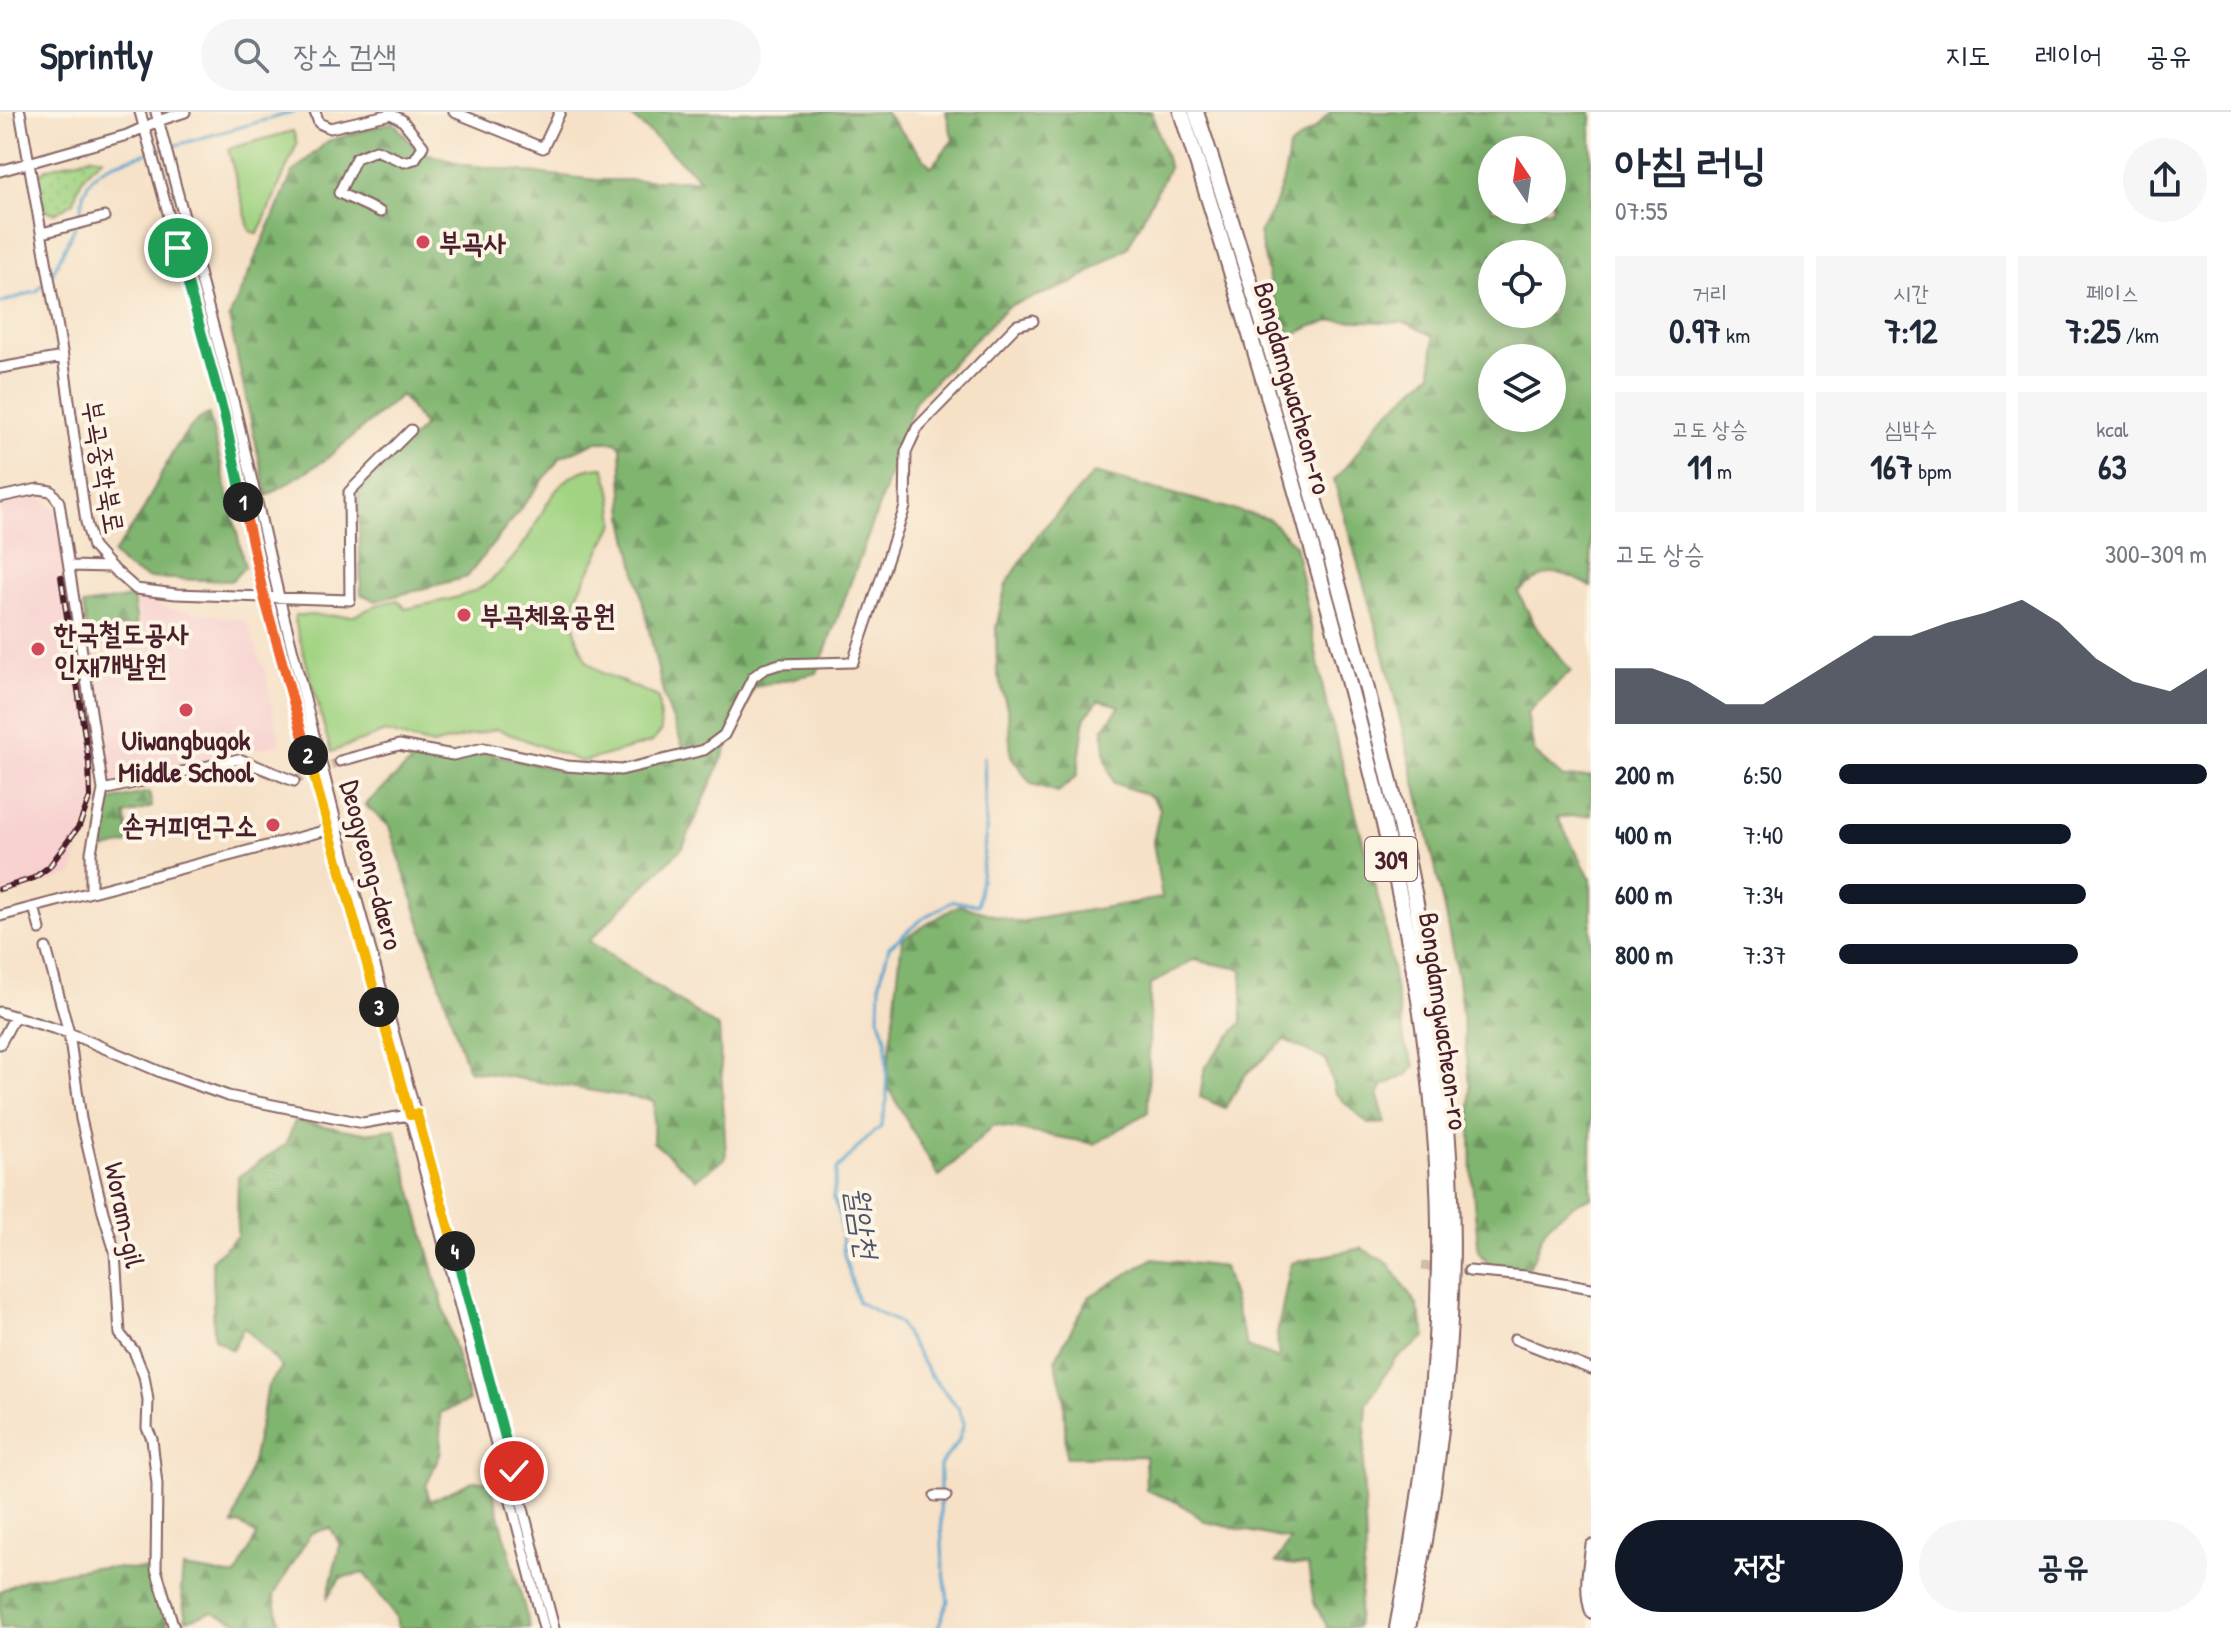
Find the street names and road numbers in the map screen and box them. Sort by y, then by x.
street label: Bongdamgwacheon-ro [1245,277,1341,499]
street label: 부곡중학북로 [74,397,134,537]
street label: Deogyeong-daero [331,776,413,954]
road number: 309 [1365,837,1417,881]
street label: Bongdamgwacheon-ro [1410,910,1478,1132]
street label: Woram-gil [95,1159,155,1272]

